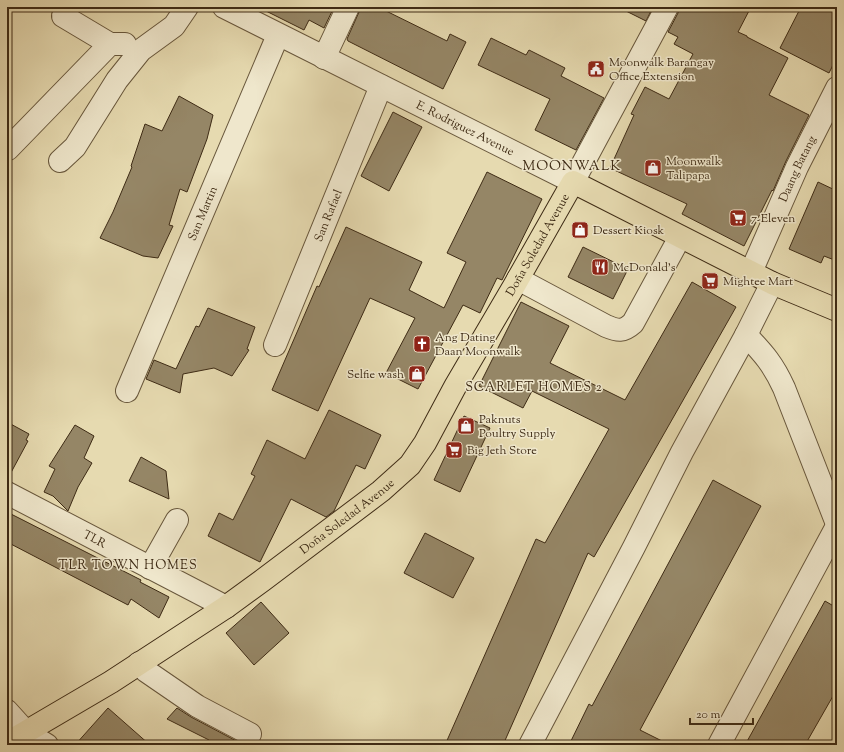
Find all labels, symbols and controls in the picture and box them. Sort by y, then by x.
place label: Moonwalk Barangay Office Extension [609,54,714,86]
public building icon: Moonwalk Barangay Office Extension [586,59,606,79]
street label: E. Rodriguez Avenue [413,97,518,161]
street label: Daang Batang [775,133,821,205]
place label: Moonwalk Talipapa [666,153,722,185]
district label: MOONWALK [522,157,622,177]
shop icon: Moonwalk Talipapa [643,158,663,178]
street label: San Martin [184,184,223,244]
street label: San Rafael [310,186,348,245]
street label: Doña Soledad Avenue [502,190,575,300]
supermarket icon: 7-Eleven [728,208,748,228]
place label: 7-Eleven [751,210,795,228]
shop icon: Dessert Kiosk [570,220,590,240]
place label: Dessert Kiosk [593,222,665,240]
restaurant icon: McDonald's [590,257,610,277]
place label: McDonald's [613,259,676,277]
supermarket icon: Mightee Mart [700,271,720,291]
place label: Mightee Mart [723,273,793,291]
place label: Ang Dating Daan Moonwalk [435,329,521,361]
church icon: Ang Dating Daan Moonwalk [412,334,432,354]
shop icon: Selfie wash [407,364,427,384]
place label: Selfie wash [347,366,404,384]
district label: SCARLET HOMES 2 [465,379,603,397]
place label: Paknuts Poultry Supply [479,411,556,443]
shop icon: Paknuts Poultry Supply [456,416,476,436]
supermarket icon: Big Jeth Store [444,440,464,460]
place label: Big Jeth Store [467,442,537,460]
street label: Doña Soledad Avenue [296,475,399,559]
street label: TLR [79,526,110,553]
district label: TLR TOWN HOMES [58,557,198,575]
scale bar [690,700,753,726]
text: 20 m [696,706,721,724]

